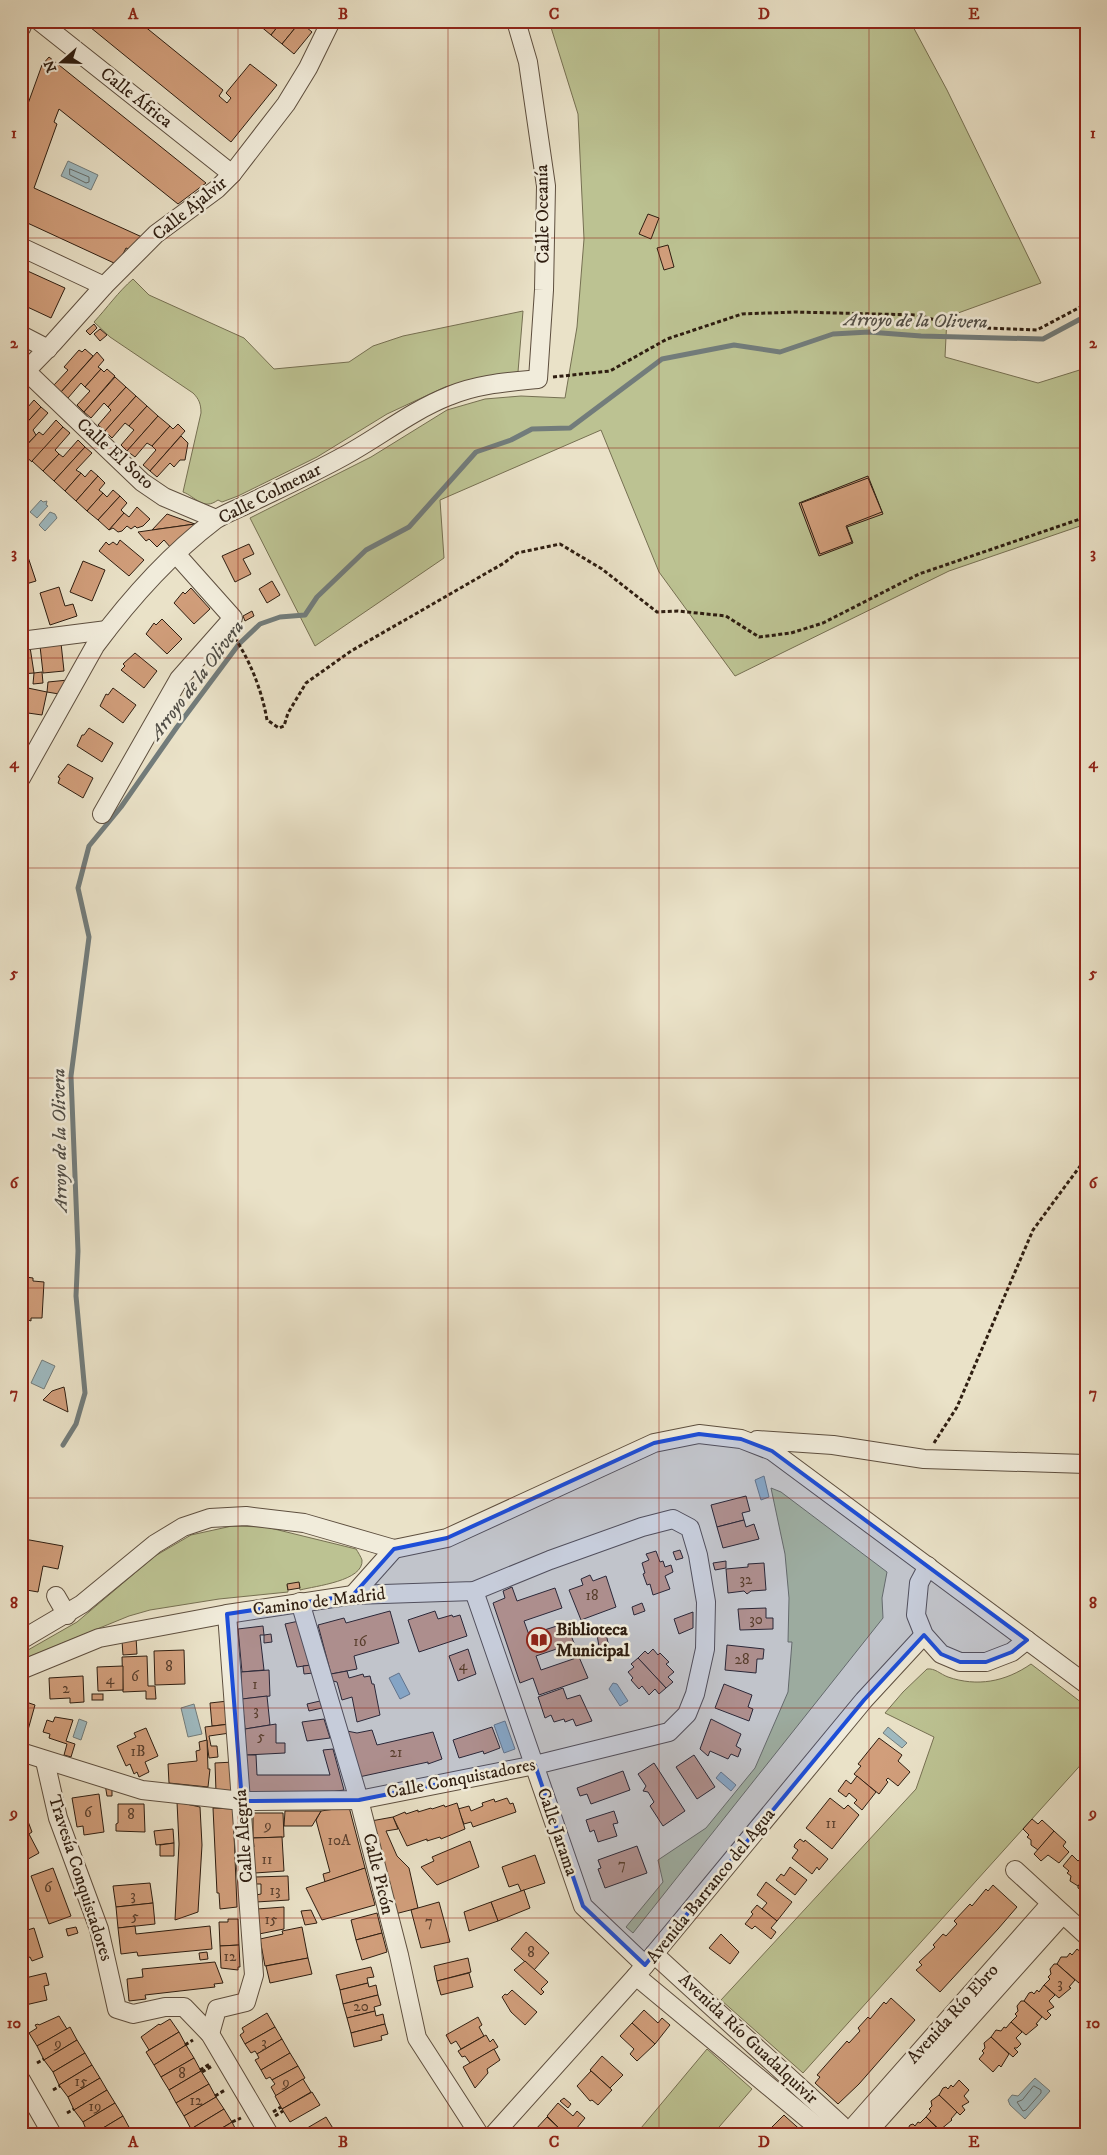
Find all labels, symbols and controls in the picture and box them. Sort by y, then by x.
text: A [127,4,139,24]
text: B [338,4,348,24]
text: C [549,4,559,24]
text: D [758,4,770,24]
text: E [968,4,980,24]
north arrow [38,38,88,88]
text: N [40,57,61,75]
street label: Calle África [95,62,177,133]
text: 1 [11,123,17,143]
text: 1 [1090,123,1096,143]
street label: Calle Oceanía [531,164,555,264]
street label: Calle Ajalvir [148,172,232,246]
water label: Arroyo de la Olivera [842,308,988,334]
text: 2 [10,333,19,353]
text: 2 [1089,333,1098,353]
street label: Calle El Soto [72,414,158,495]
street label: Calle Colmenar [215,459,325,529]
text: 3 [11,543,17,563]
text: 3 [1090,543,1096,563]
water label: Arroyo de la Olivera [143,616,249,746]
text: 4 [8,753,19,773]
text: 4 [1087,753,1098,773]
text: 5 [9,963,18,983]
text: 5 [1088,963,1097,983]
water label: Arroyo de la Olivera [47,1068,73,1214]
text: 6 [10,1173,20,1193]
text: 6 [1089,1173,1099,1193]
text: 7 [10,1383,18,1403]
text: 7 [1089,1383,1097,1403]
house number: 32 [740,1570,753,1589]
street label: Camino de Madrid [251,1583,387,1621]
house number: 18 [585,1586,599,1605]
text: 8 [10,1593,18,1613]
text: 8 [1089,1593,1097,1613]
house number: 30 [749,1610,763,1629]
place label: Biblioteca Municipal [556,1619,630,1662]
library icon: Biblioteca Municipal [526,1627,552,1653]
house number: 16 [353,1632,368,1651]
house number: 28 [735,1650,749,1669]
house number: 4 [459,1656,468,1675]
house number: 8 [165,1657,173,1676]
house number: 6 [131,1667,140,1686]
house number: 4 [106,1670,115,1689]
house number: 1 [252,1675,258,1694]
house number: 2 [62,1679,70,1698]
house number: 3 [253,1701,259,1720]
house number: 5 [257,1727,265,1746]
house number: 1B [131,1742,146,1761]
house number: 21 [390,1743,402,1762]
street label: Calle Conquistadores [385,1754,537,1804]
street label: Calle Jarama [532,1785,582,1879]
street label: Calle Alegría [230,1788,258,1883]
street label: Travesía Conquistadores [43,1792,117,1964]
text: 9 [9,1803,18,1823]
house number: 6 [84,1803,93,1822]
text: 9 [1088,1803,1097,1823]
street label: Avenida Barranco del Agua [642,1804,781,1968]
house number: 8 [127,1805,135,1824]
house number: 11 [825,1814,837,1833]
house number: 9 [263,1816,272,1835]
house number: 10A [327,1831,351,1850]
street label: Calle Picón [357,1831,399,1917]
house number: 11 [261,1850,273,1869]
house number: 7 [618,1855,626,1874]
house number: 6 [44,1878,53,1897]
house number: 13 [269,1881,281,1900]
house number: 3 [130,1886,136,1905]
house number: 5 [131,1907,139,1926]
house number: 15 [265,1910,278,1929]
house number: 7 [425,1912,433,1931]
house number: 8 [527,1943,535,1962]
house number: 12 [224,1947,237,1966]
street label: Avenida Río Ebro [902,1959,1004,2068]
street label: Avenida Río Guadalquivir [674,1969,822,2110]
house number: 3 [1057,1974,1063,1993]
house number: 20 [353,1997,369,2016]
text: 10 [7,2013,22,2033]
text: 10 [1086,2013,1101,2033]
house number: 3 [261,2033,267,2052]
house number: 9 [53,2034,62,2053]
house number: 8 [178,2064,186,2083]
house number: 15 [75,2072,88,2091]
house number: 9 [281,2073,290,2092]
house number: 12 [190,2091,203,2110]
house number: 19 [89,2097,101,2116]
text: A [127,2132,139,2152]
text: B [338,2132,348,2152]
text: C [549,2132,559,2152]
text: D [758,2132,770,2152]
text: E [968,2132,980,2152]

